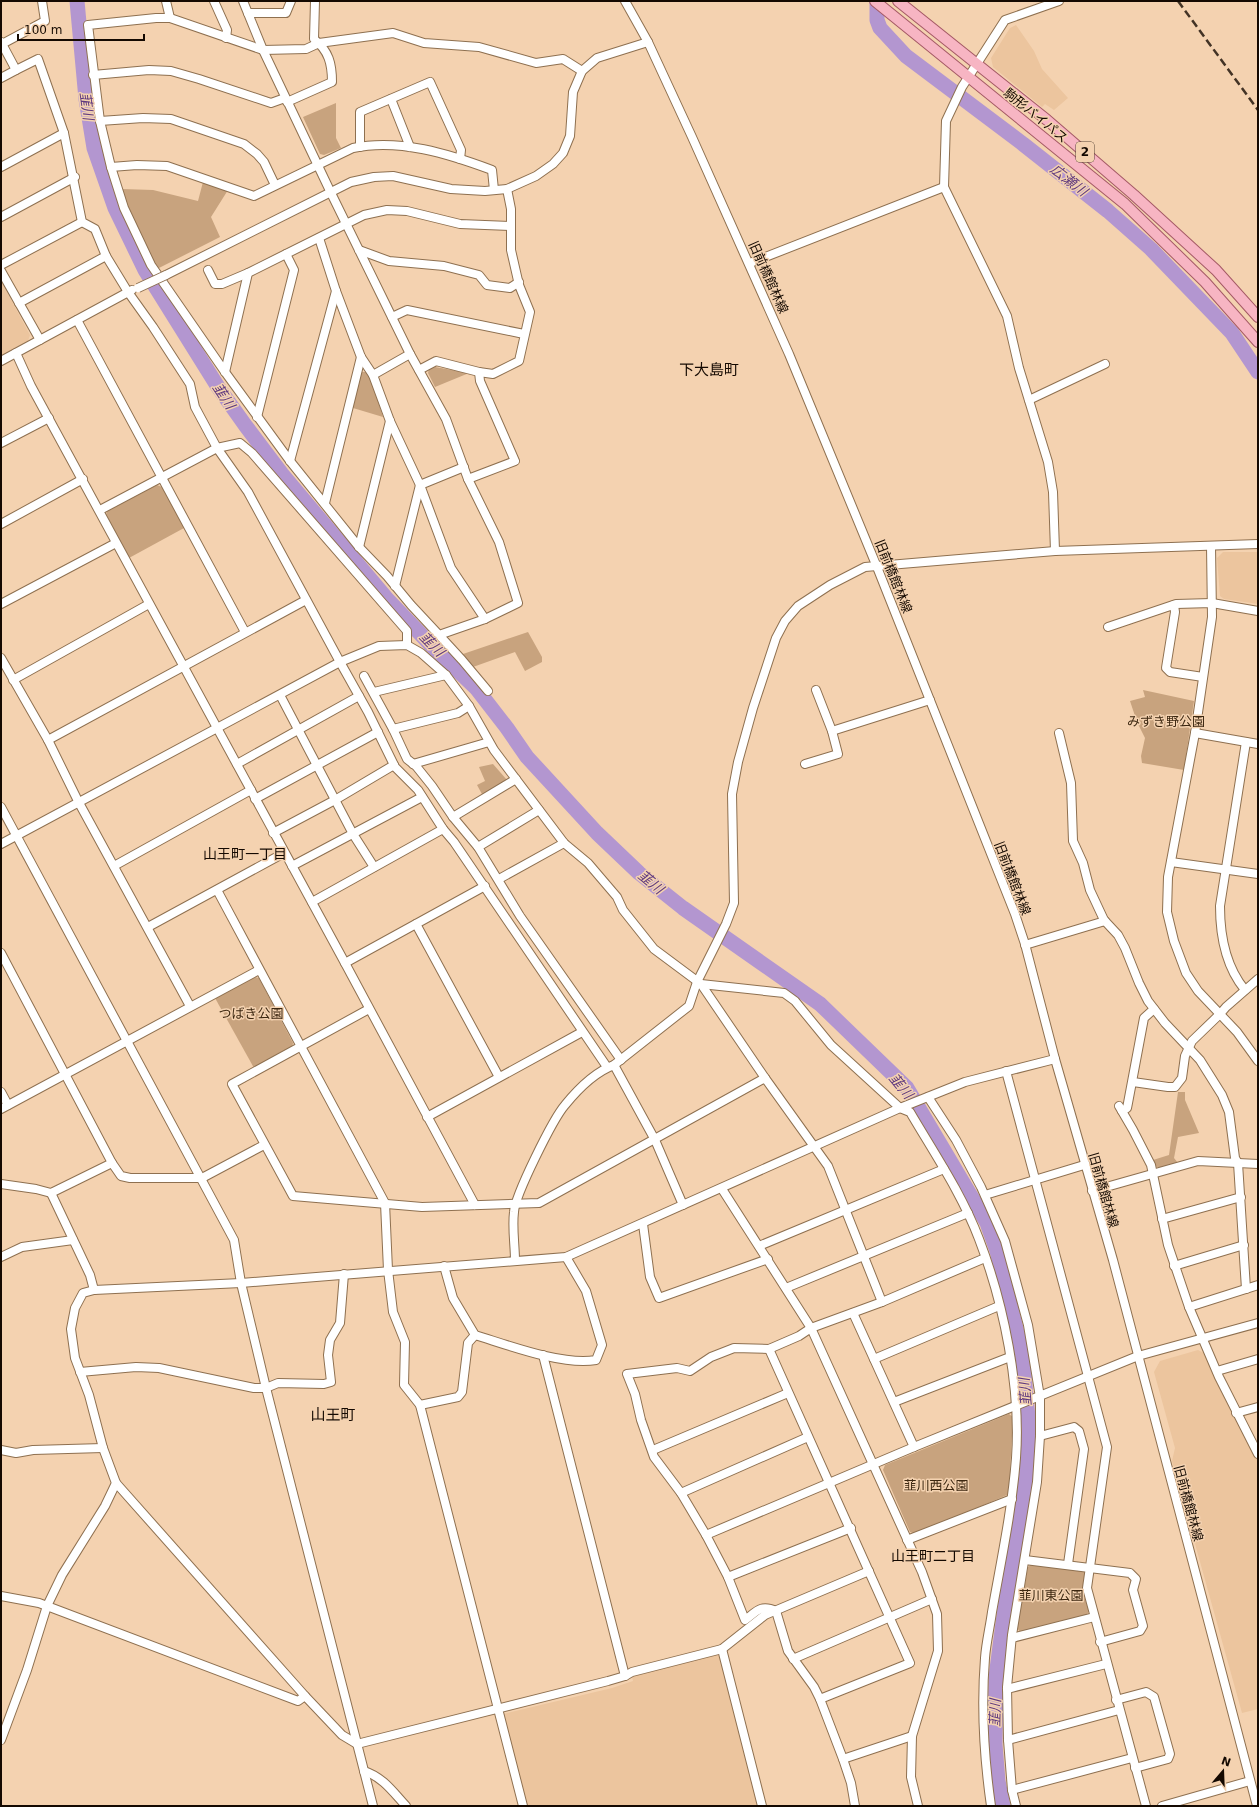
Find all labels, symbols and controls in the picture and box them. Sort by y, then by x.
scale bar [18,16,144,42]
text: 100 m [24,23,62,37]
street label: 駒形バイパス [1001,85,1071,146]
water label: 韮川 [77,91,97,123]
road number: 2 [1076,142,1094,162]
water label: 広瀬川 [1048,161,1092,200]
street label: 旧前橋館林線 [746,239,791,316]
district label: 下大島町 [679,361,739,379]
water label: 韮川 [210,380,240,414]
street label: 旧前橋館林線 [872,537,915,615]
water label: 韮川 [416,628,449,661]
park label: みずき野公園 [1127,714,1205,729]
street label: 旧前橋館林線 [992,839,1034,917]
district label: 山王町一丁目 [203,846,287,862]
water label: 韮川 [635,867,668,898]
park label: つばき公園 [218,1006,284,1021]
water label: 韮川 [886,1070,917,1103]
street label: 旧前橋館林線 [1086,1151,1121,1230]
water label: 韮川 [1016,1375,1034,1407]
district label: 山王町 [310,1406,356,1424]
street label: 旧前橋館林線 [1171,1464,1206,1543]
park label: 韮川西公園 [903,1478,969,1493]
district label: 山王町二丁目 [891,1548,975,1564]
park label: 韮川東公園 [1018,1588,1084,1603]
water label: 韮川 [987,1697,1003,1727]
north arrow [1203,1751,1243,1791]
text: N [1220,1754,1233,1770]

